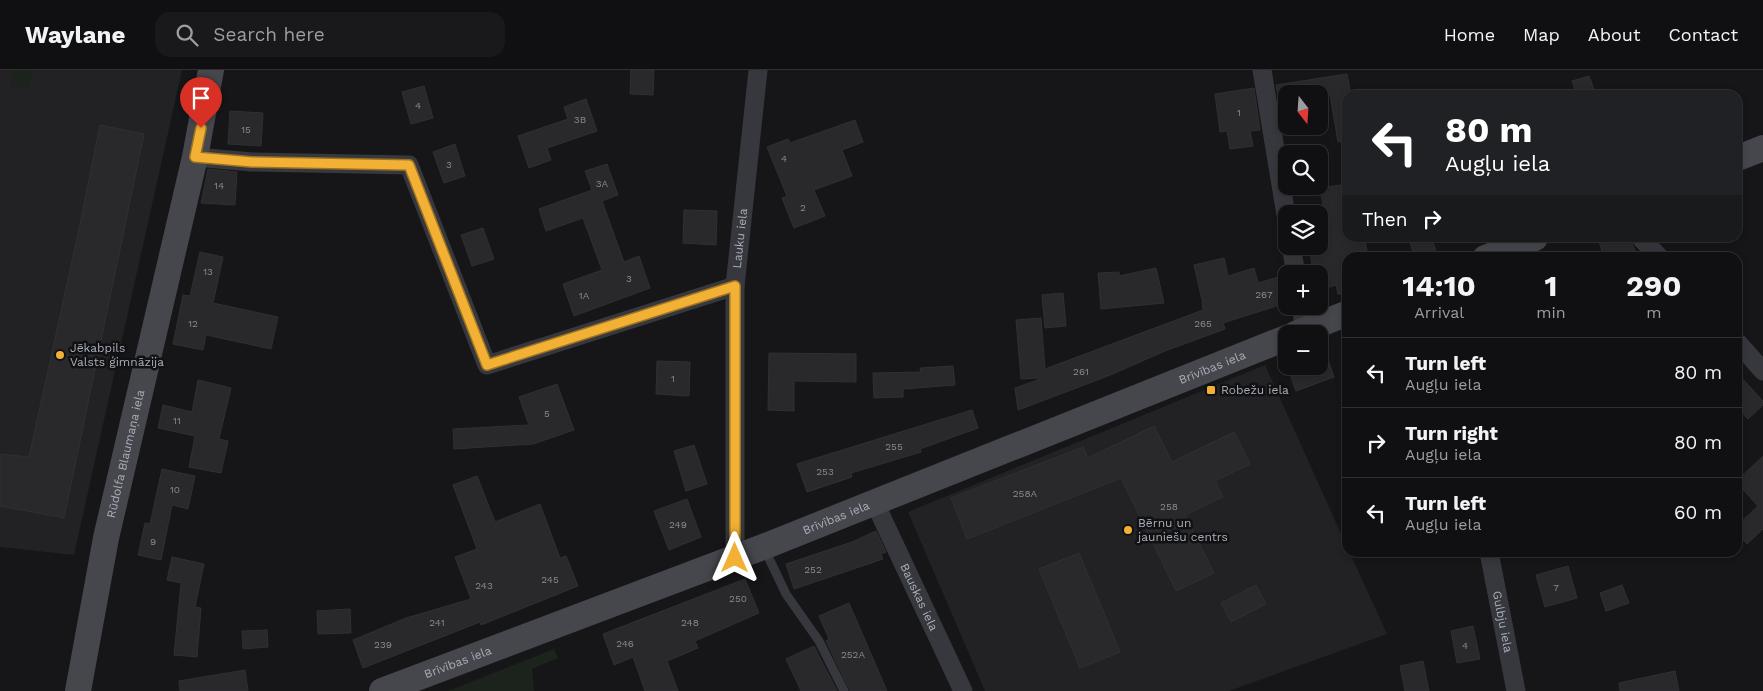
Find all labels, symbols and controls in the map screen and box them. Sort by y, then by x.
search box [155,12,505,57]
text: Waylane [25,21,125,49]
icon: search [173,21,201,49]
text: Search here [213,23,325,46]
text: Home [1444,24,1495,45]
text: Map [1523,24,1560,45]
text: About [1588,24,1640,45]
text: Contact [1668,24,1738,45]
pin [180,77,222,128]
icon: arrive [187,84,215,112]
north arrow [1278,85,1328,135]
map controls [1278,85,1328,375]
house number: 4 [415,100,421,111]
house number: 1 [1237,107,1241,118]
text: 80 m [1445,109,1532,151]
icon: left [1362,110,1427,175]
house number: 3B [574,114,586,125]
house number: 15 [241,124,251,135]
button: search [1278,145,1328,195]
text: Augļu iela [1445,151,1550,176]
house number: 4 [781,153,787,164]
house number: 3 [446,159,452,170]
house number: 3A [596,178,609,189]
house number: 14 [214,180,224,191]
house number: 2 [800,202,806,213]
button: layers [1278,205,1328,255]
icon: right [1418,205,1446,233]
street label: Lauku iela [730,207,750,269]
text: Then [1362,208,1408,231]
button: + [1278,265,1328,315]
house number: 13 [203,266,213,277]
text: 14:10 [1402,268,1476,303]
text: 1 [1544,268,1557,303]
text: 290 [1626,268,1682,303]
house number: 3 [626,273,632,284]
house number: 267 [1255,289,1273,300]
house number: 1A [579,290,590,301]
text: Arrival [1414,303,1464,322]
text: min [1536,303,1566,322]
text: m [1646,303,1661,322]
house number: 12 [188,318,198,329]
house number: 265 [1194,318,1212,329]
button: − [1278,325,1328,375]
place label: Jēkabpils Valsts ģimnāzija [70,341,164,369]
street label: Brīvības iela [1177,348,1248,387]
marker: Jēkabpils Valsts ģimnāzija [54,349,66,361]
text: Turn left [1405,352,1486,375]
icon: left [1362,359,1390,387]
text: 80 m [1674,361,1722,384]
house number: 261 [1073,366,1089,377]
house number: 1 [671,373,675,384]
text: Augļu iela [1405,375,1481,394]
place label: Robežu iela [1221,383,1289,397]
marker: Robežu iela [1205,384,1217,396]
street label: Rūdolfa Blaumaņa iela [104,388,147,519]
house number: 5 [544,408,550,419]
house number: 11 [173,415,181,426]
text: Turn right [1405,422,1498,445]
icon: right [1362,429,1390,457]
text: 80 m [1674,431,1722,454]
house number: 255 [885,441,903,452]
text: Augļu iela [1405,445,1481,464]
house number: 253 [816,466,834,477]
house number: 10 [170,484,180,495]
house number: 258A [1013,488,1038,499]
text: Turn left [1405,492,1486,515]
street label: Brīvības iela [801,498,872,537]
icon: left [1362,499,1390,527]
house number: 258 [1160,501,1178,512]
text: 60 m [1674,501,1722,524]
text: Augļu iela [1405,515,1481,534]
place label: Bērnu un jauniešu centrs [1137,516,1228,544]
house number: 249 [669,519,687,530]
marker: Bērnu un jauniešu centrs [1122,524,1134,536]
position arrow [708,531,760,583]
house number: 9 [150,536,156,547]
street label: Bauskas iela [897,561,941,633]
house number: 252 [804,564,822,575]
house number: 245 [541,574,559,585]
house number: 243 [475,580,493,591]
house number: 7 [1553,582,1559,593]
street label: Gulbju iela [1490,590,1515,654]
house number: 250 [729,593,747,604]
house number: 241 [429,617,445,628]
house number: 248 [681,617,699,628]
house number: 246 [616,638,634,649]
house number: 239 [374,639,392,650]
house number: 4 [1462,640,1468,651]
street label: Brīvības iela [422,643,494,681]
house number: 252A [841,649,865,660]

